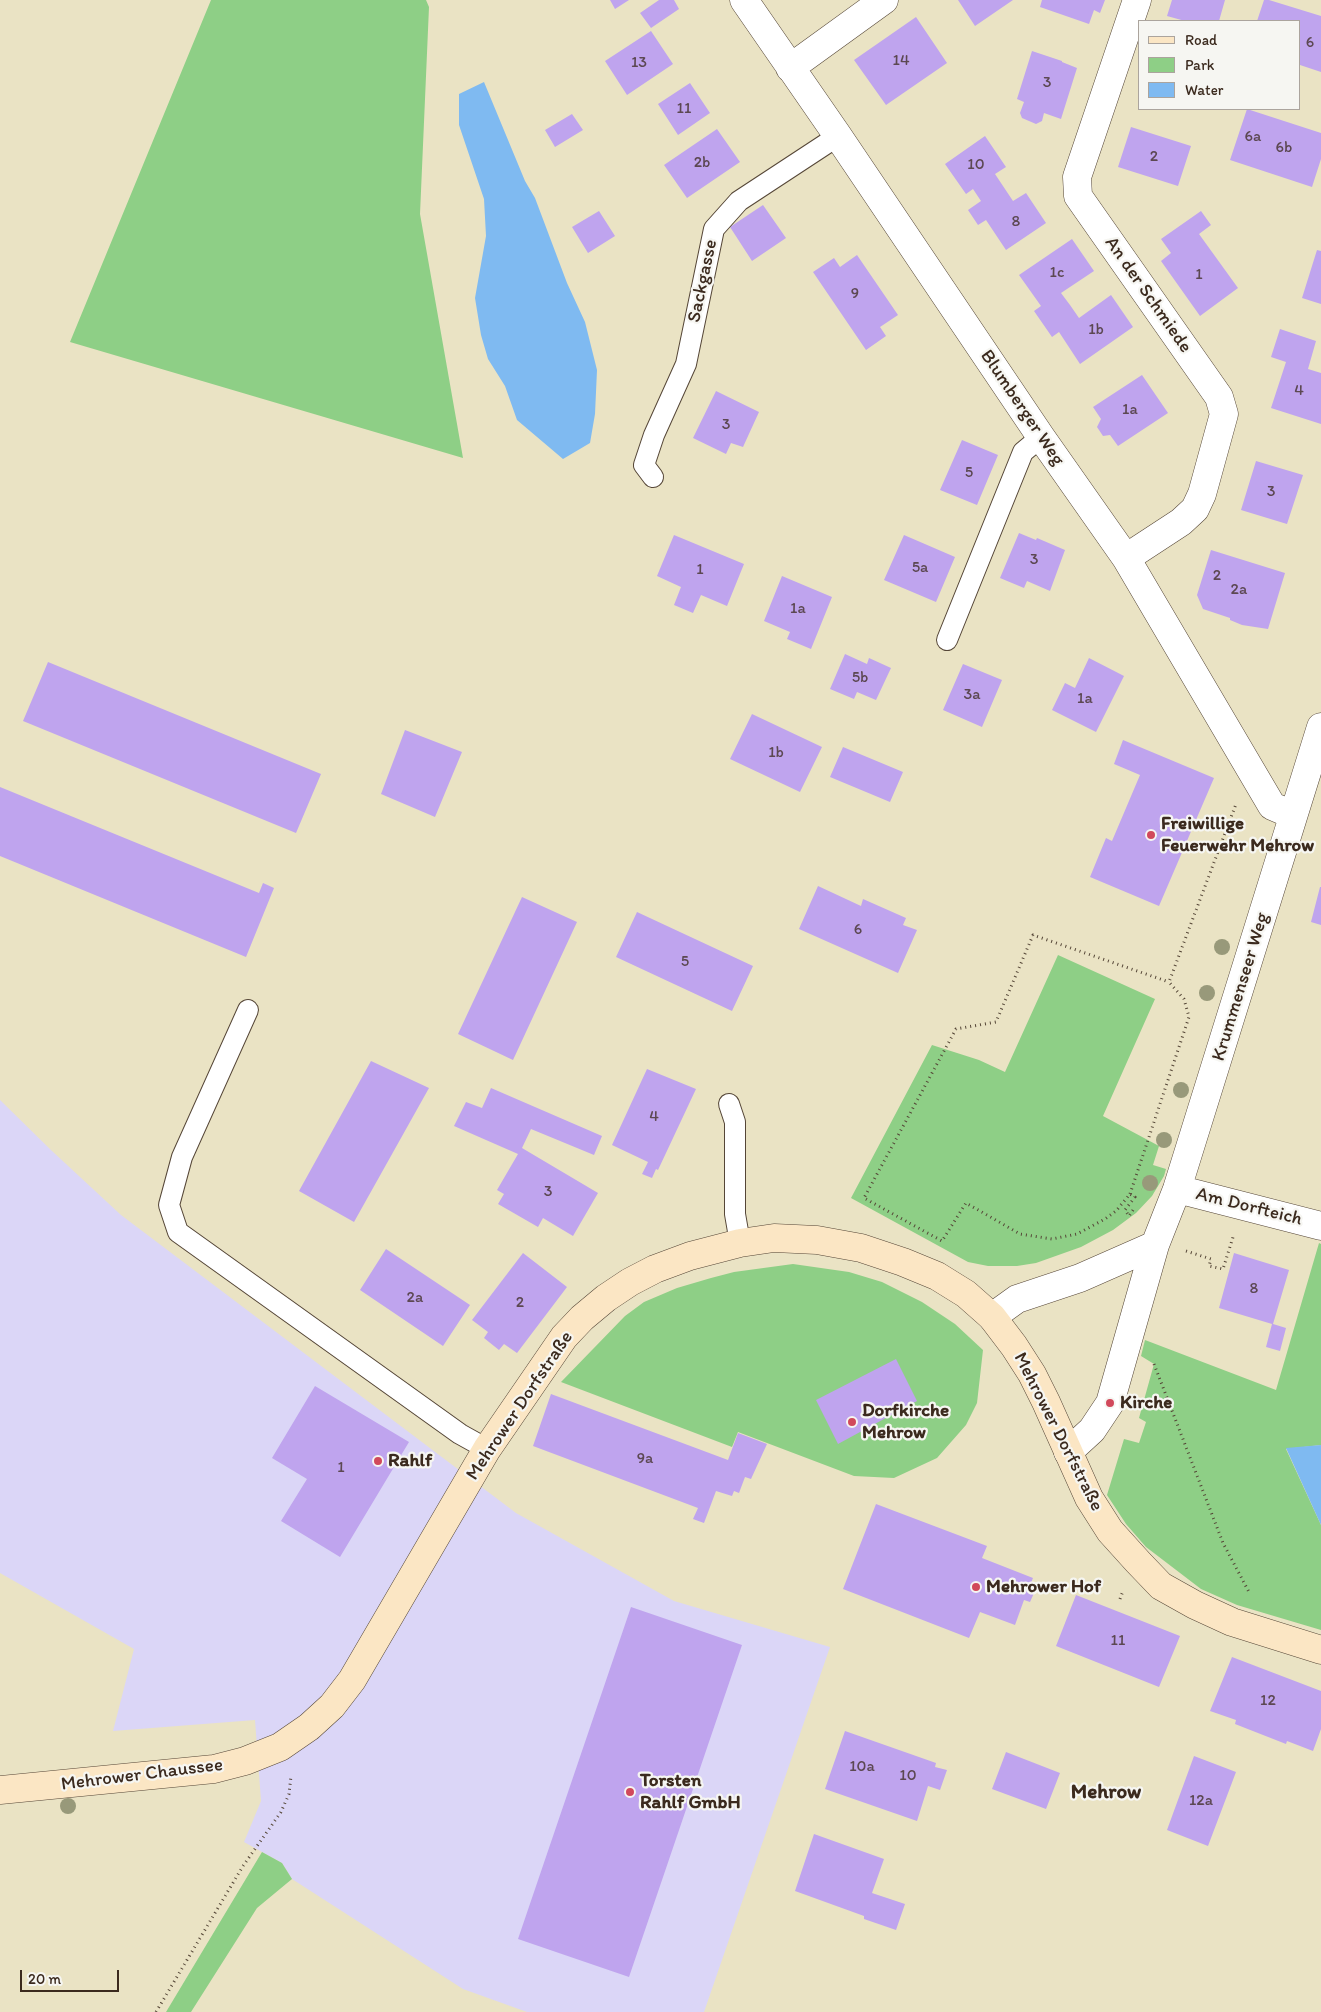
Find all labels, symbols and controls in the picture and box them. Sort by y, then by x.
legend [1138,20,1301,110]
text: Road [1185,31,1217,49]
house number: 6 [1306,33,1314,53]
house number: 14 [892,51,910,71]
house number: 13 [631,53,647,73]
text: Park [1185,56,1215,74]
house number: 3 [1043,73,1051,93]
text: Water [1185,81,1223,99]
house number: 11 [677,99,691,119]
house number: 6a [1245,127,1261,147]
house number: 6b [1276,138,1292,158]
house number: 2 [1150,147,1158,167]
house number: 2b [694,153,710,173]
house number: 10 [967,155,985,175]
house number: 8 [1012,212,1020,232]
street label: An der Schmiede [1099,232,1197,358]
street label: Sackgasse [683,237,723,325]
house number: 1c [1050,263,1064,283]
house number: 1 [1195,265,1203,285]
house number: 9 [851,284,859,304]
house number: 1b [1088,320,1104,340]
street label: Blumberger Weg [975,346,1069,470]
house number: 4 [1294,381,1304,401]
house number: 1a [1122,400,1138,420]
house number: 3 [722,415,730,435]
house number: 5 [965,463,973,483]
house number: 3 [1267,482,1275,502]
house number: 3 [1030,550,1038,570]
house number: 5a [912,558,928,578]
house number: 1 [696,560,704,580]
house number: 2 [1213,566,1221,586]
house number: 2a [1231,580,1247,600]
house number: 1a [790,599,806,619]
house number: 5b [852,668,868,688]
house number: 3a [963,685,981,705]
house number: 1a [1077,689,1093,709]
house number: 1b [768,743,784,763]
place label: Freiwillige Feuerwehr Mehrow [1161,813,1314,857]
marker: Freiwillige Feuerwehr Mehrow [1145,829,1157,841]
street label: Krummenseer Weg [1208,910,1274,1064]
house number: 6 [854,920,862,940]
house number: 5 [681,952,689,972]
house number: 4 [649,1107,659,1127]
house number: 3 [544,1182,552,1202]
street label: Am Dorfteich [1193,1183,1305,1231]
house number: 8 [1250,1279,1258,1299]
house number: 2a [407,1288,423,1308]
house number: 2 [516,1293,524,1313]
street label: Mehrower Dorfstraße [462,1327,578,1485]
street label: Mehrower Dorfstraße [1008,1349,1108,1515]
place label: Kirche [1120,1392,1172,1414]
marker: Kirche [1104,1397,1116,1409]
place label: Dorfkirche Mehrow [862,1400,949,1444]
marker: Dorfkirche Mehrow [846,1416,858,1428]
house number: 9a [637,1449,653,1469]
place label: Rahlf [388,1450,432,1472]
marker: Rahlf [372,1455,384,1467]
house number: 1 [337,1458,345,1478]
place label: Mehrower Hof [986,1576,1101,1598]
marker: Mehrower Hof [970,1581,982,1593]
house number: 11 [1111,1631,1125,1651]
house number: 12 [1260,1691,1276,1711]
street label: Mehrower Chaussee [60,1754,224,1796]
house number: 10a [849,1757,875,1777]
house number: 10 [899,1766,917,1786]
place label: Torsten Rahlf GmbH [640,1770,741,1814]
district label: Mehrow [1071,1780,1141,1806]
marker: Torsten Rahlf GmbH [624,1786,636,1798]
house number: 12a [1189,1791,1213,1811]
scale bar [22,1960,121,1992]
text: 20 m [28,1970,61,1988]

